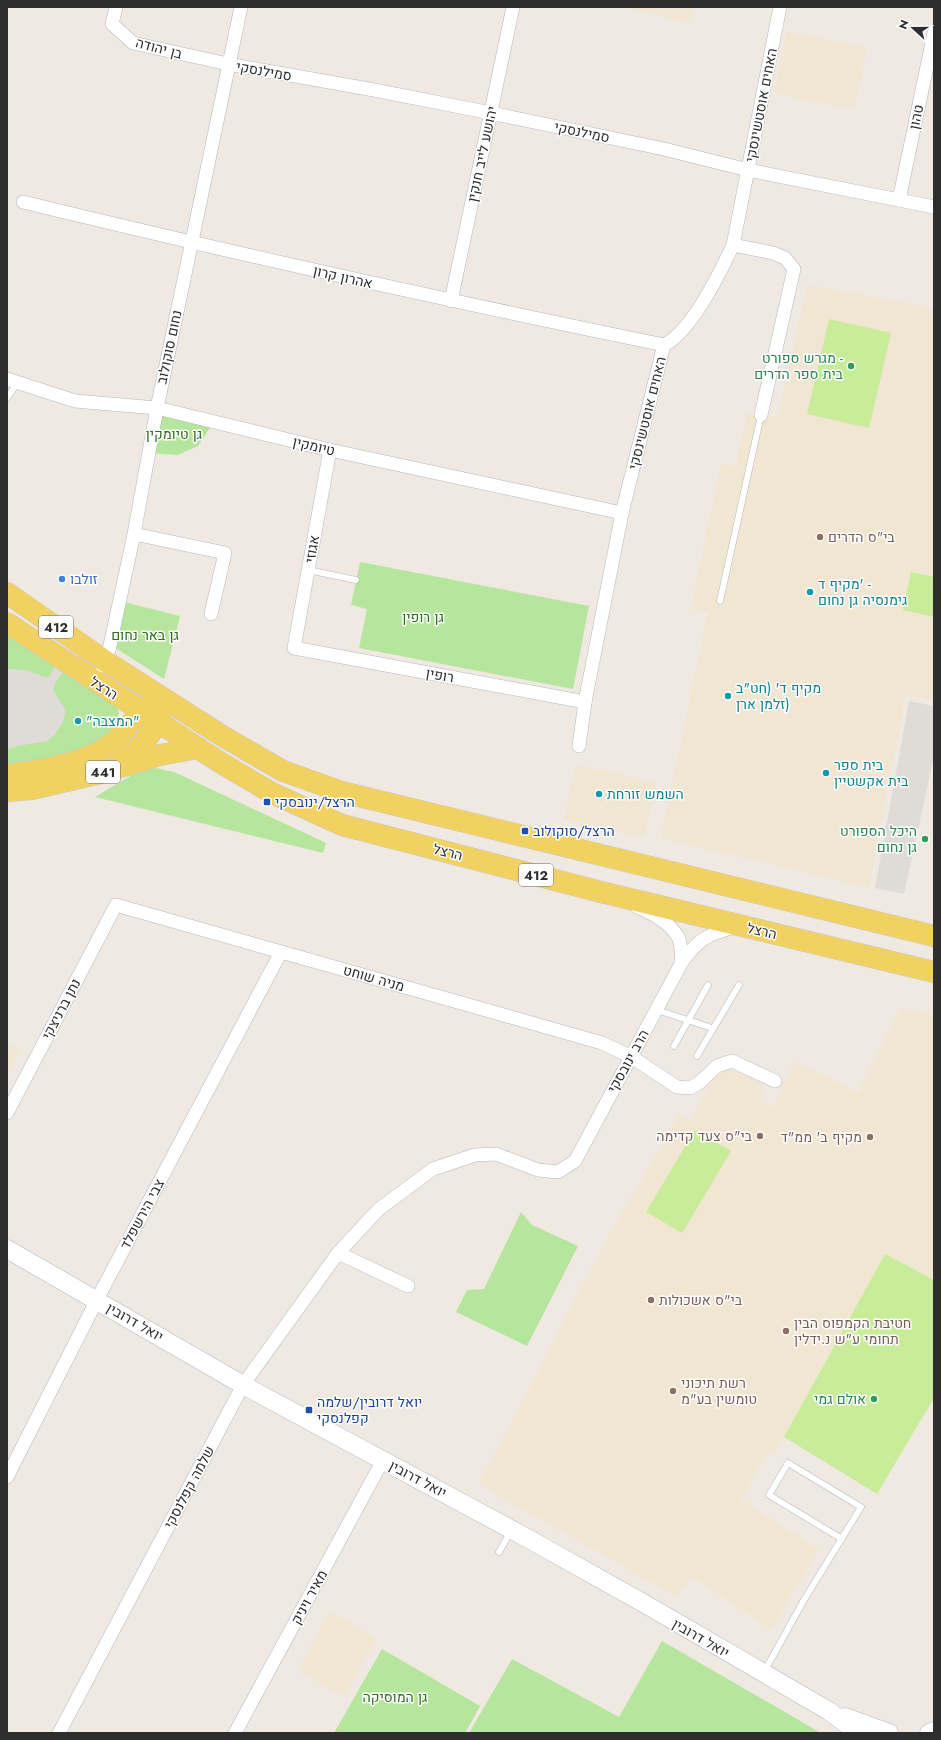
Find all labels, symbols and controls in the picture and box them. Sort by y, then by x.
north arrow [893,8,933,48]
text: N [895,17,913,31]
street label: בן יהודה [133,32,185,64]
street label: האחים אוסטשינסקי [740,46,782,164]
street label: סמילנסקי [235,56,293,86]
street label: טהון [904,103,928,131]
street label: יהושע לייב חנקין [462,104,502,204]
street label: סמילנסקי [552,116,612,148]
street label: אהרון קרון [311,260,375,294]
street label: נחום סוקולוב [151,308,187,386]
place label: מגרש ספורט - בית ספר הדרים [754,348,844,384]
street label: האחים אוסטשינסקי [623,354,671,472]
marker: מגרש ספורט - בית ספר הדרים [846,361,856,371]
park label: גן טיומקין [146,424,202,444]
street label: טיומקין [291,431,337,461]
place label: בי"ס הדרים [828,527,895,547]
marker: בי"ס הדרים [815,532,825,542]
street label: אגוזי [300,534,324,564]
place label: זולבו [70,569,98,589]
marker: זולבו [57,574,67,584]
place label: מקיף ד' - גימנסיה גן נחום [818,574,907,610]
marker: מקיף ד' - גימנסיה גן נחום [805,587,815,597]
park label: גן רופין [402,607,444,627]
road number: 412 [39,616,73,638]
park label: גן באר נחום [111,625,179,645]
street label: רופין [424,663,456,687]
street label: הרצל [86,672,122,704]
place label: מקיף ד' (חט"ב זלמן ארן) [736,678,821,714]
marker: מקיף ד' (חט"ב זלמן ארן) [723,691,733,701]
place label: "המצבה" [86,711,139,731]
marker: "המצבה" [73,716,83,726]
place label: בית ספר בית אקשטיין [834,755,909,791]
road number: 441 [86,761,120,783]
marker: בית ספר בית אקשטיין [821,768,831,778]
place label: השמש זורחת [607,784,684,804]
marker: השמש זורחת [594,789,604,799]
place label: הרצל/ינובסקי [275,792,355,812]
marker: הרצל/ינובסקי [262,797,272,807]
place label: הרצל/סוקולוב [533,821,615,841]
place label: היכל הספורט גן נחום [840,821,917,857]
marker: הרצל/סוקולוב [520,826,530,836]
marker: היכל הספורט גן נחום [920,834,930,844]
street label: הרצל [431,839,465,865]
road number: 412 [519,864,553,886]
street label: הרצל [745,918,779,944]
street label: מניה שוחט [341,960,407,996]
street label: נתן ברניצקי [37,975,85,1043]
street label: הרב ינובסקי [602,1026,654,1096]
place label: בי"ס צעד קדימה [656,1126,753,1146]
place label: מקיף ב' ממ"ד [781,1127,862,1147]
marker: בי"ס צעד קדימה [755,1131,765,1141]
marker: מקיף ב' ממ"ד [865,1132,875,1142]
street label: צבי הירשפלד [115,1175,169,1253]
place label: בי"ס אשכולות [659,1290,743,1310]
marker: בי"ס אשכולות [646,1295,656,1305]
street label: יואל דרובין [103,1298,167,1346]
place label: חטיבת הקמפוס הבין תחומי ע"ש נ.ידלין [794,1313,911,1349]
marker: חטיבת הקמפוס הבין תחומי ע"ש נ.ידלין [781,1326,791,1336]
place label: רשת תיכוני טומשין בע"מ [681,1373,757,1409]
marker: רשת תיכוני טומשין בע"מ [668,1386,678,1396]
place label: אולם גמי [814,1389,866,1409]
place label: יואל דרובין/שלמה קפלנסקי [317,1392,422,1428]
marker: אולם גמי [869,1394,879,1404]
marker: יואל דרובין/שלמה קפלנסקי [304,1405,314,1415]
street label: שלמה קפלנסקי [159,1442,219,1532]
street label: יואל דרובין [386,1455,450,1503]
street label: מאיר ויניק [286,1566,332,1628]
street label: יואל דרובין [669,1614,733,1662]
park label: גן המוסיקה [363,1687,427,1707]

